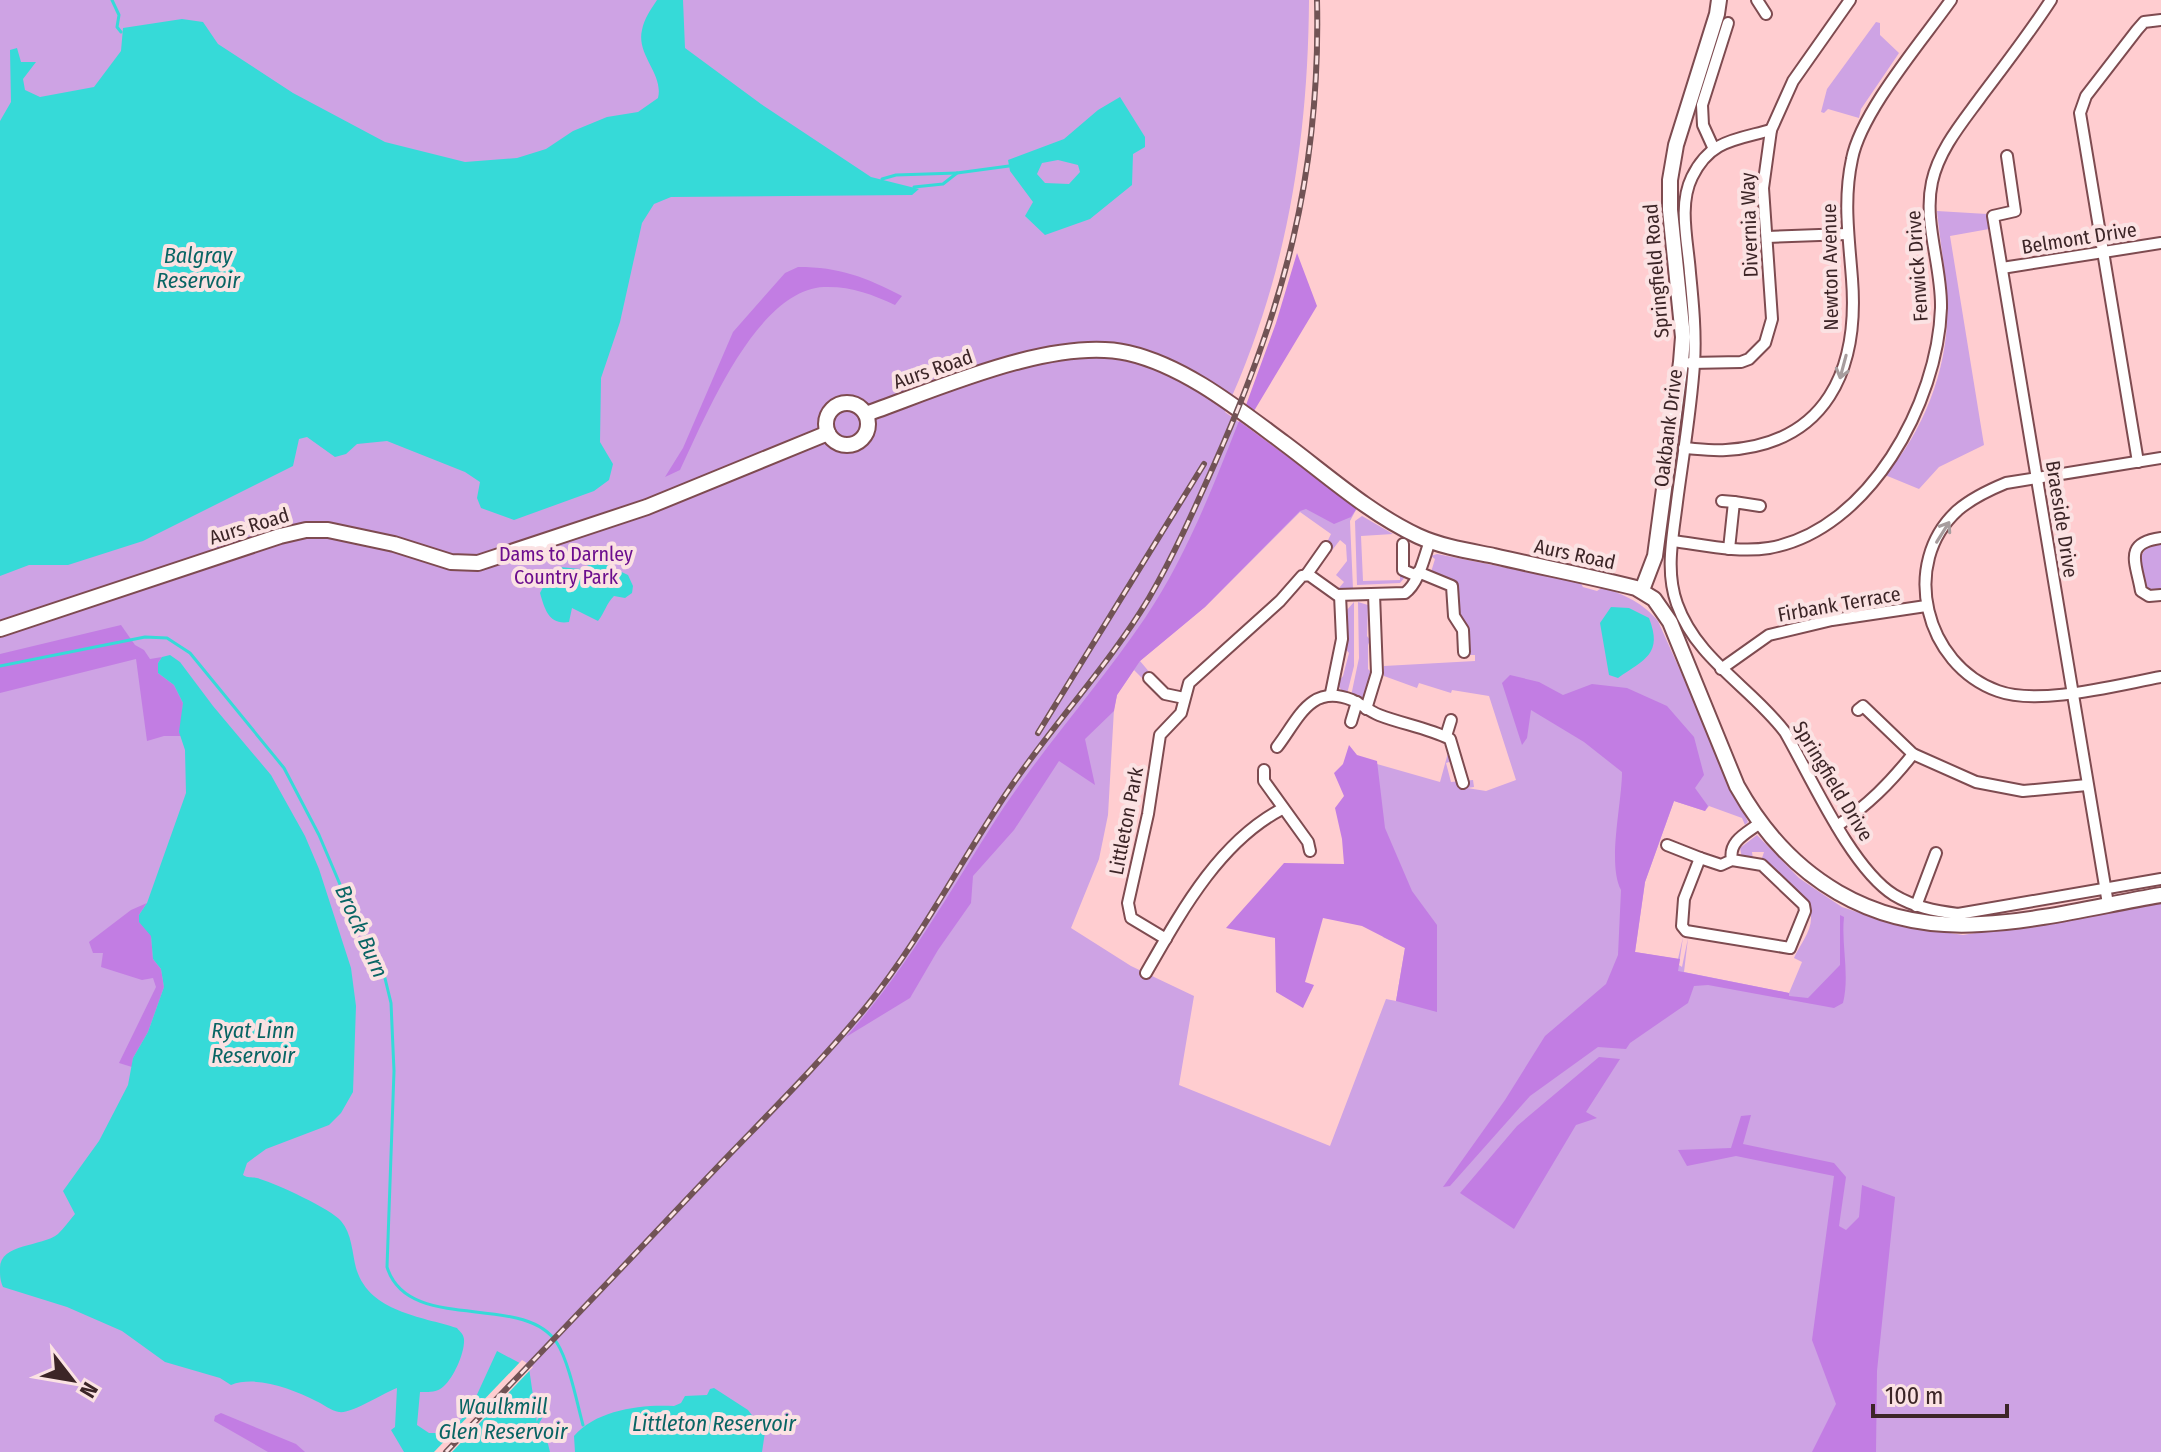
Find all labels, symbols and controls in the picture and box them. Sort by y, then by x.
street label: Divernia Way [1735,172,1763,278]
street label: Springfield Road [1638,203,1674,339]
street label: Newton Avenue [1817,203,1843,331]
street label: Fenwick Drive [1901,210,1933,322]
street label: Belmont Drive [2020,217,2138,259]
water label: Balgray Reservoir [156,242,241,294]
street label: Aurs Road [890,344,976,394]
one-way arrow [1835,353,1850,379]
street label: Oakbank Drive [1649,368,1687,488]
street label: Braeside Drive [2041,459,2083,579]
street label: Aurs Road [206,502,292,550]
one-way arrow [1935,521,1951,544]
street label: Aurs Road [1532,534,1618,574]
park label: Dams to Darnley Country Park [499,542,633,589]
street label: Firbank Terrace [1776,581,1902,627]
street label: Springfield Drive [1788,717,1878,845]
street label: Littleton Park [1104,764,1148,877]
water label: Brock Burn [329,881,394,982]
water label: Ryat Linn Reservoir [211,1017,296,1069]
north arrow [32,1340,112,1420]
scale bar [1873,1368,2007,1418]
text: N [74,1377,104,1403]
text: 100 m [1885,1382,1943,1410]
water label: Waulkmill Glen Reservoir [439,1393,569,1445]
water label: Littleton Reservoir [632,1410,797,1437]

